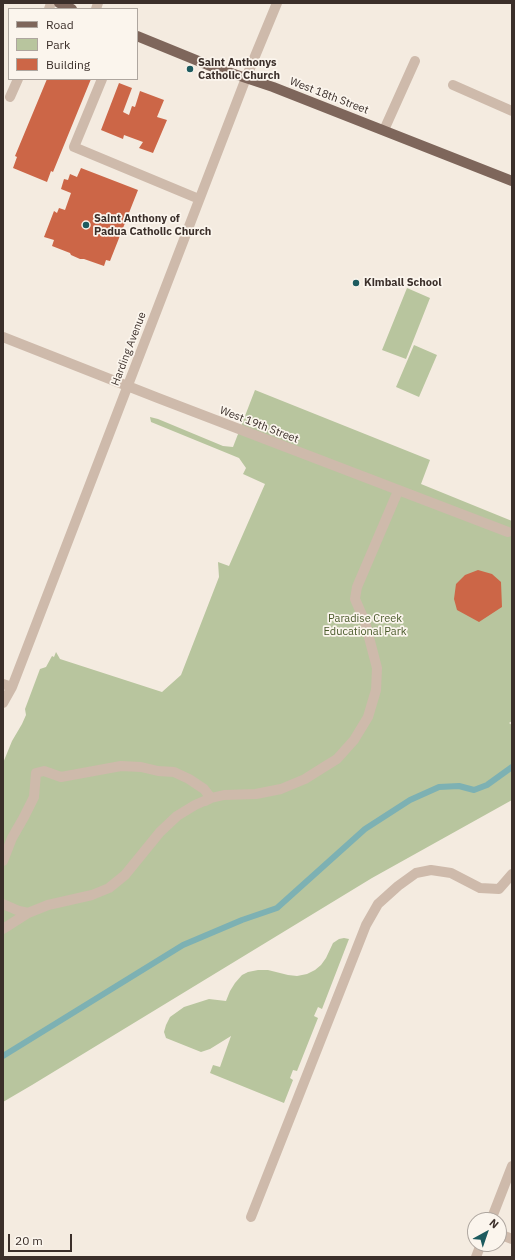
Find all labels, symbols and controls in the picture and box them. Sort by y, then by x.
legend [8,8,138,80]
text: Road [46,17,74,32]
text: Park [46,37,70,52]
place label: Saint Anthonys Catholic Church [198,56,280,82]
text: Building [46,57,90,72]
marker: Saint Anthonys Catholic Church [185,64,195,74]
street label: West 18th Street [288,75,370,117]
place label: Saint Anthony of Padua Catholic Church [94,212,211,238]
marker: Saint Anthony of Padua Catholic Church [81,220,91,230]
place label: Kimball School [364,276,442,290]
marker: Kimball School [351,278,361,288]
street label: Harding Avenue [109,310,149,388]
street label: West 19th Street [218,404,300,446]
park label: Paradise Creek Educational Park [323,612,407,638]
north arrow [467,1212,507,1252]
text: N [487,1216,502,1231]
scale bar [10,1226,74,1252]
text: 20 m [15,1233,43,1248]

